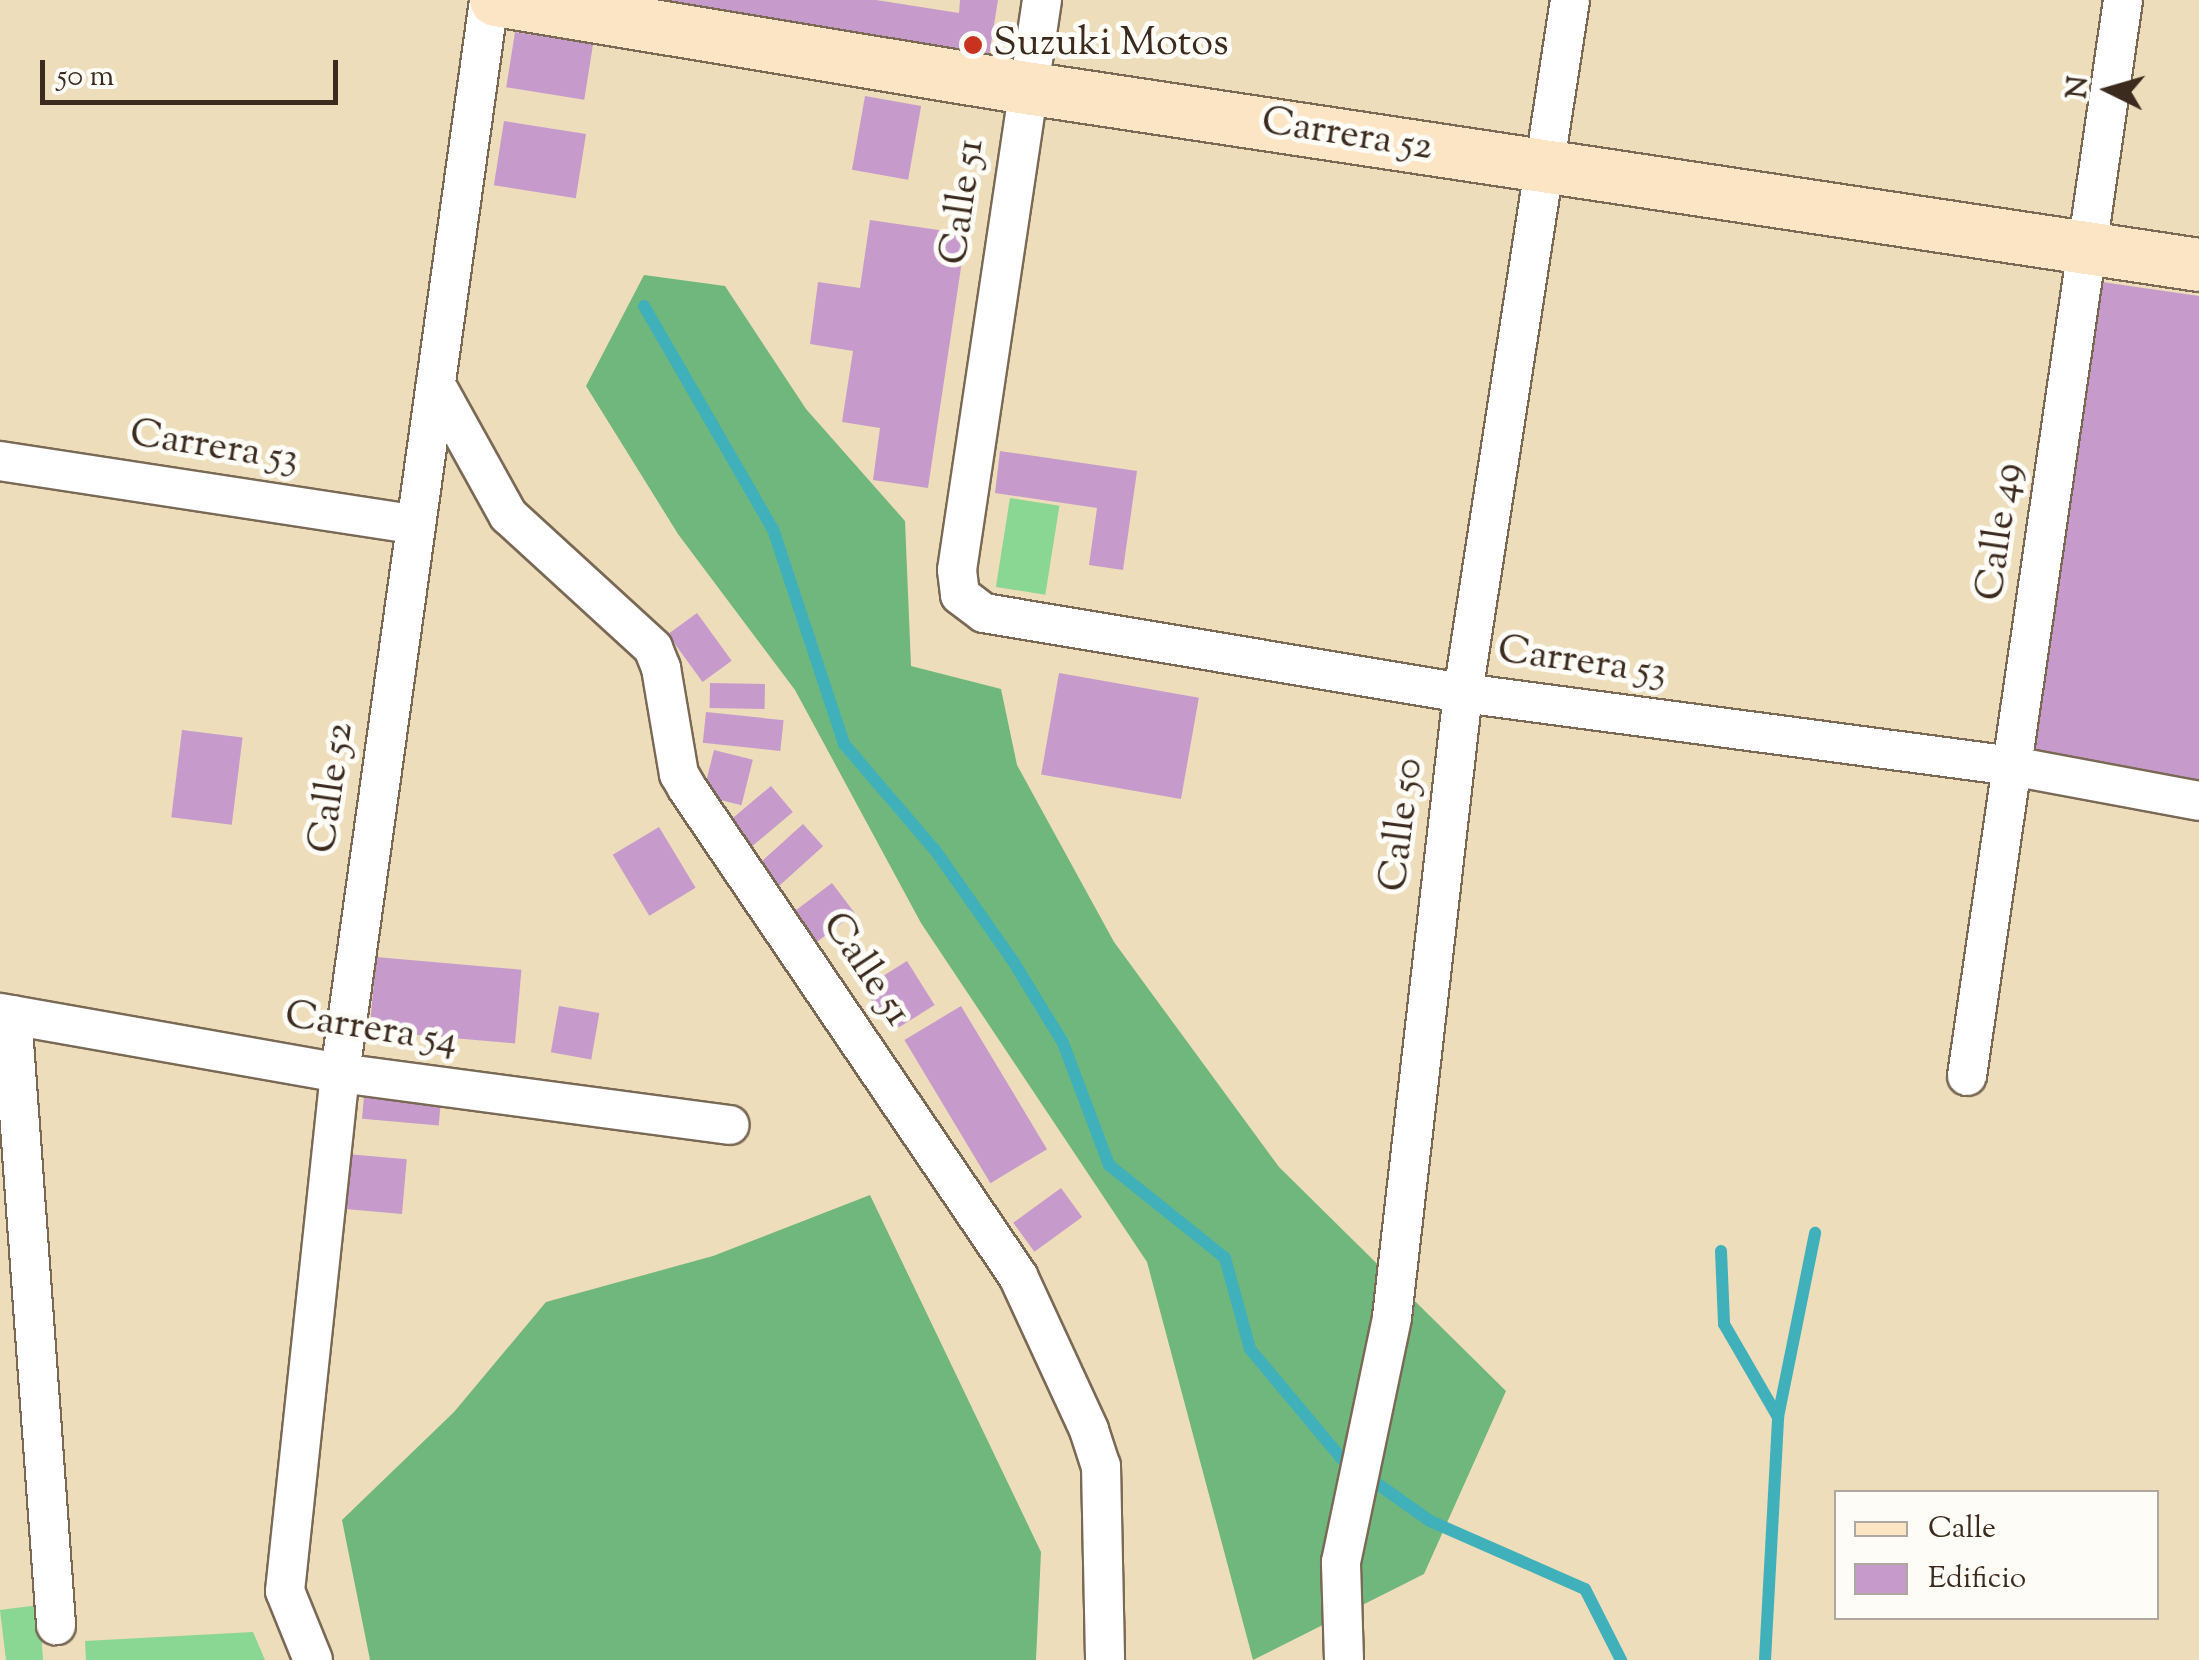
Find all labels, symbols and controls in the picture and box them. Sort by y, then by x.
place label: Suzuki Motos [993,21,1229,69]
marker: Suzuki Motos [962,34,984,56]
scale bar [45,40,342,102]
north arrow [2059,40,2159,140]
text: 50 m [57,56,114,99]
text: N [2058,75,2100,100]
street label: Carrera 52 [1258,99,1436,173]
street label: Calle 51 [931,136,997,268]
street label: Carrera 53 [126,411,302,485]
street label: Calle 49 [1968,460,2034,604]
street label: Carrera 53 [1494,627,1670,699]
street label: Calle 52 [300,720,366,856]
street label: Calle 50 [1371,756,1435,894]
street label: Calle 51 [810,904,920,1036]
street label: Carrera 54 [281,993,461,1067]
legend [1834,1490,2159,1620]
text: Calle [1928,1508,1996,1551]
text: Edificio [1928,1558,2026,1601]

